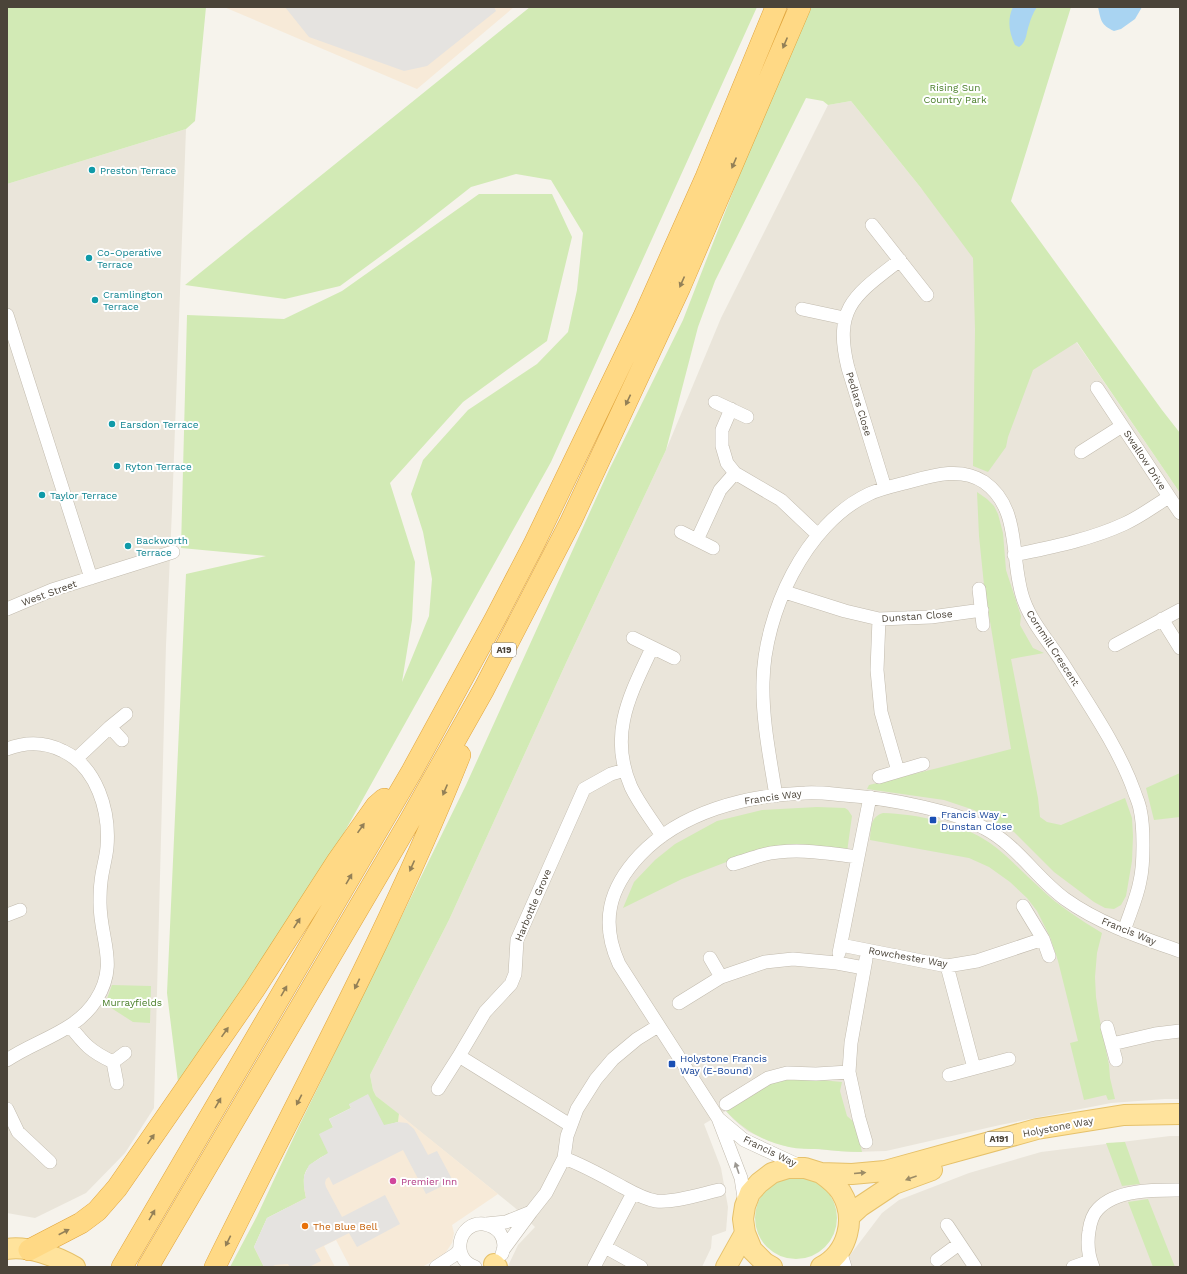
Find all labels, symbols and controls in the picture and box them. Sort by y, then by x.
one-way arrow [782,38,788,49]
park label: Rising Sun Country Park [923,82,987,105]
one-way arrow [731,157,737,168]
marker: Preston Terrace [87,165,97,175]
place label: Preston Terrace [100,165,177,176]
place label: Co-Operative Terrace [97,247,162,270]
marker: Co-Operative Terrace [84,253,94,263]
one-way arrow [679,276,686,288]
place label: Cramlington Terrace [103,289,163,312]
marker: Cramlington Terrace [90,295,100,305]
street label: Pedlars Close [844,371,874,438]
one-way arrow [625,394,631,406]
marker: Earsdon Terrace [107,419,117,429]
place label: Earsdon Terrace [120,419,199,430]
street label: Swallow Drive [1122,428,1168,492]
marker: Ryton Terrace [112,461,122,471]
place label: Ryton Terrace [125,461,192,472]
marker: Taylor Terrace [37,490,47,500]
place label: Taylor Terrace [50,490,118,501]
place label: Backworth Terrace [136,535,188,558]
marker: Backworth Terrace [123,541,133,551]
street label: West Street [20,578,79,608]
street label: Dunstan Close [881,608,953,624]
street label: Cornmill Crescent [1024,608,1082,689]
road number: A19 [492,643,516,657]
one-way arrow [442,785,448,796]
street label: Francis Way [744,787,803,806]
place label: Francis Way - Dunstan Close [941,809,1012,832]
marker: Francis Way - Dunstan Close [928,815,938,825]
one-way arrow [357,823,365,833]
one-way arrow [409,860,415,872]
street label: Harbottle Grove [513,867,553,943]
one-way arrow [346,873,353,885]
street label: Francis Way [1100,915,1159,947]
one-way arrow [293,918,301,929]
street label: Rowchester Way [868,945,949,970]
one-way arrow [354,978,360,990]
one-way arrow [280,985,287,997]
park label: Murrayfields [102,997,162,1008]
one-way arrow [221,1026,229,1037]
place label: Holystone Francis Way (E-Bound) [680,1053,767,1076]
marker: Holystone Francis Way (E-Bound) [667,1059,677,1069]
one-way arrow [296,1095,302,1106]
one-way arrow [214,1097,221,1109]
street label: Holystone Way [1022,1115,1095,1139]
road number: A191 [985,1132,1013,1146]
one-way arrow [147,1133,155,1144]
street label: Francis Way [742,1133,799,1169]
one-way arrow [734,1161,740,1173]
one-way arrow [854,1170,866,1177]
marker: Premier Inn [388,1176,398,1186]
place label: Premier Inn [401,1176,457,1187]
one-way arrow [904,1176,916,1182]
one-way arrow [149,1209,156,1221]
marker: The Blue Bell [300,1221,310,1231]
place label: The Blue Bell [313,1221,378,1232]
one-way arrow [58,1229,70,1235]
one-way arrow [224,1235,231,1247]

